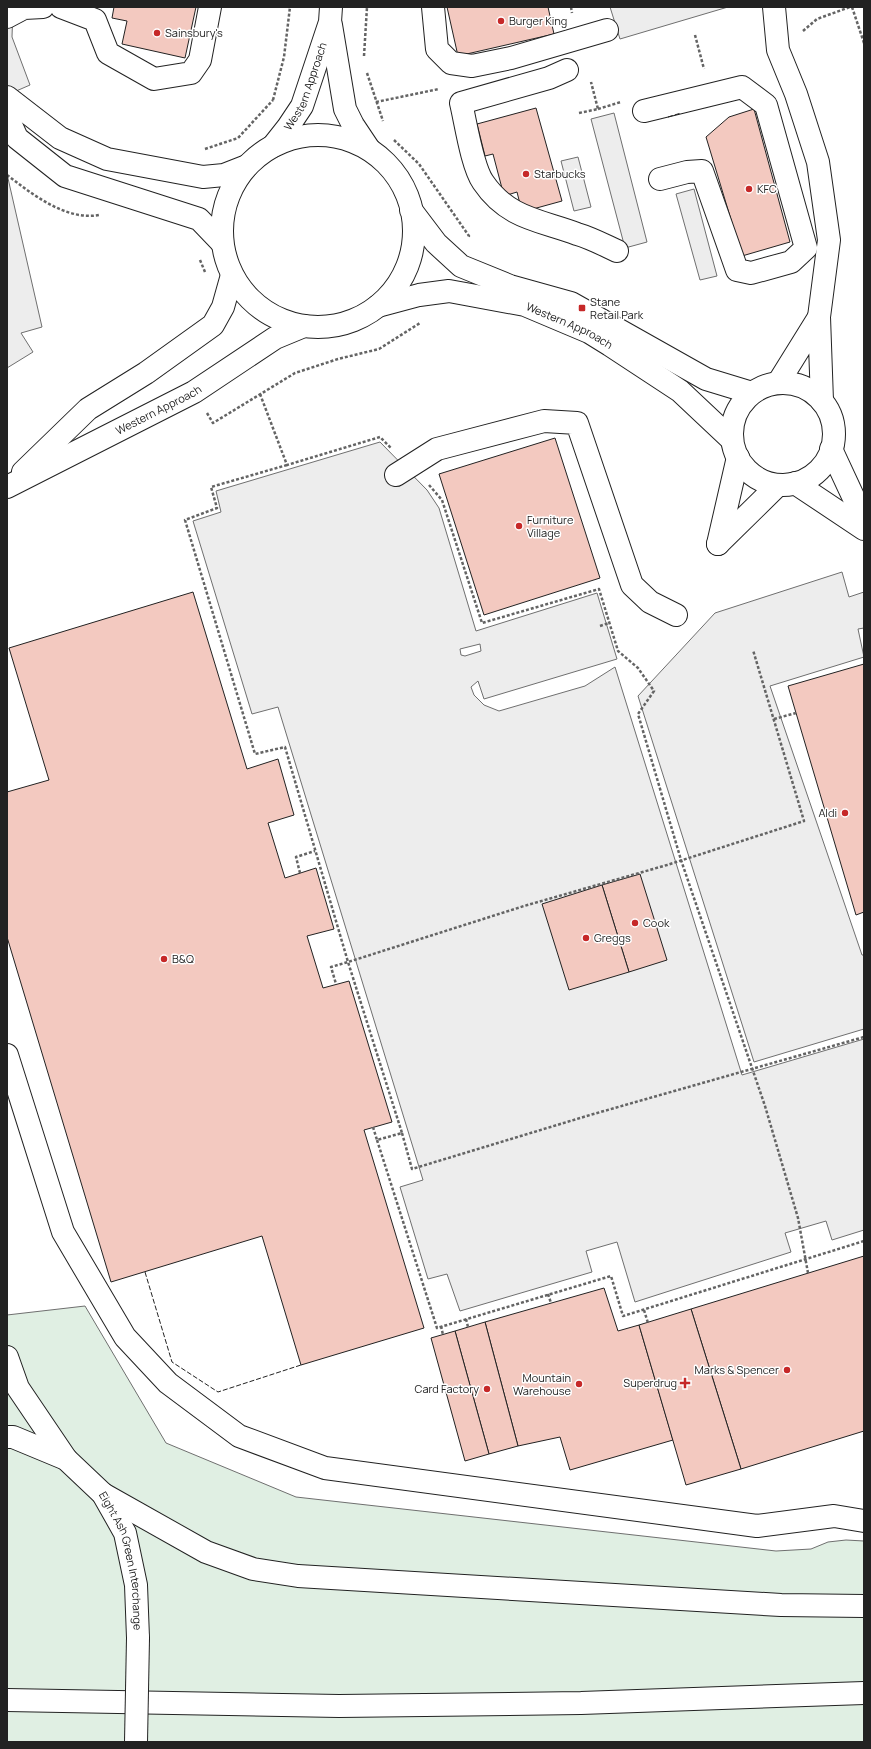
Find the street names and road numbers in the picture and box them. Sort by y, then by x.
street label: Western Approach [280,40,330,133]
street label: Western Approach [524,298,616,352]
street label: Western Approach [113,381,204,438]
street label: Eight Ash Green Interchange [96,1488,146,1631]

